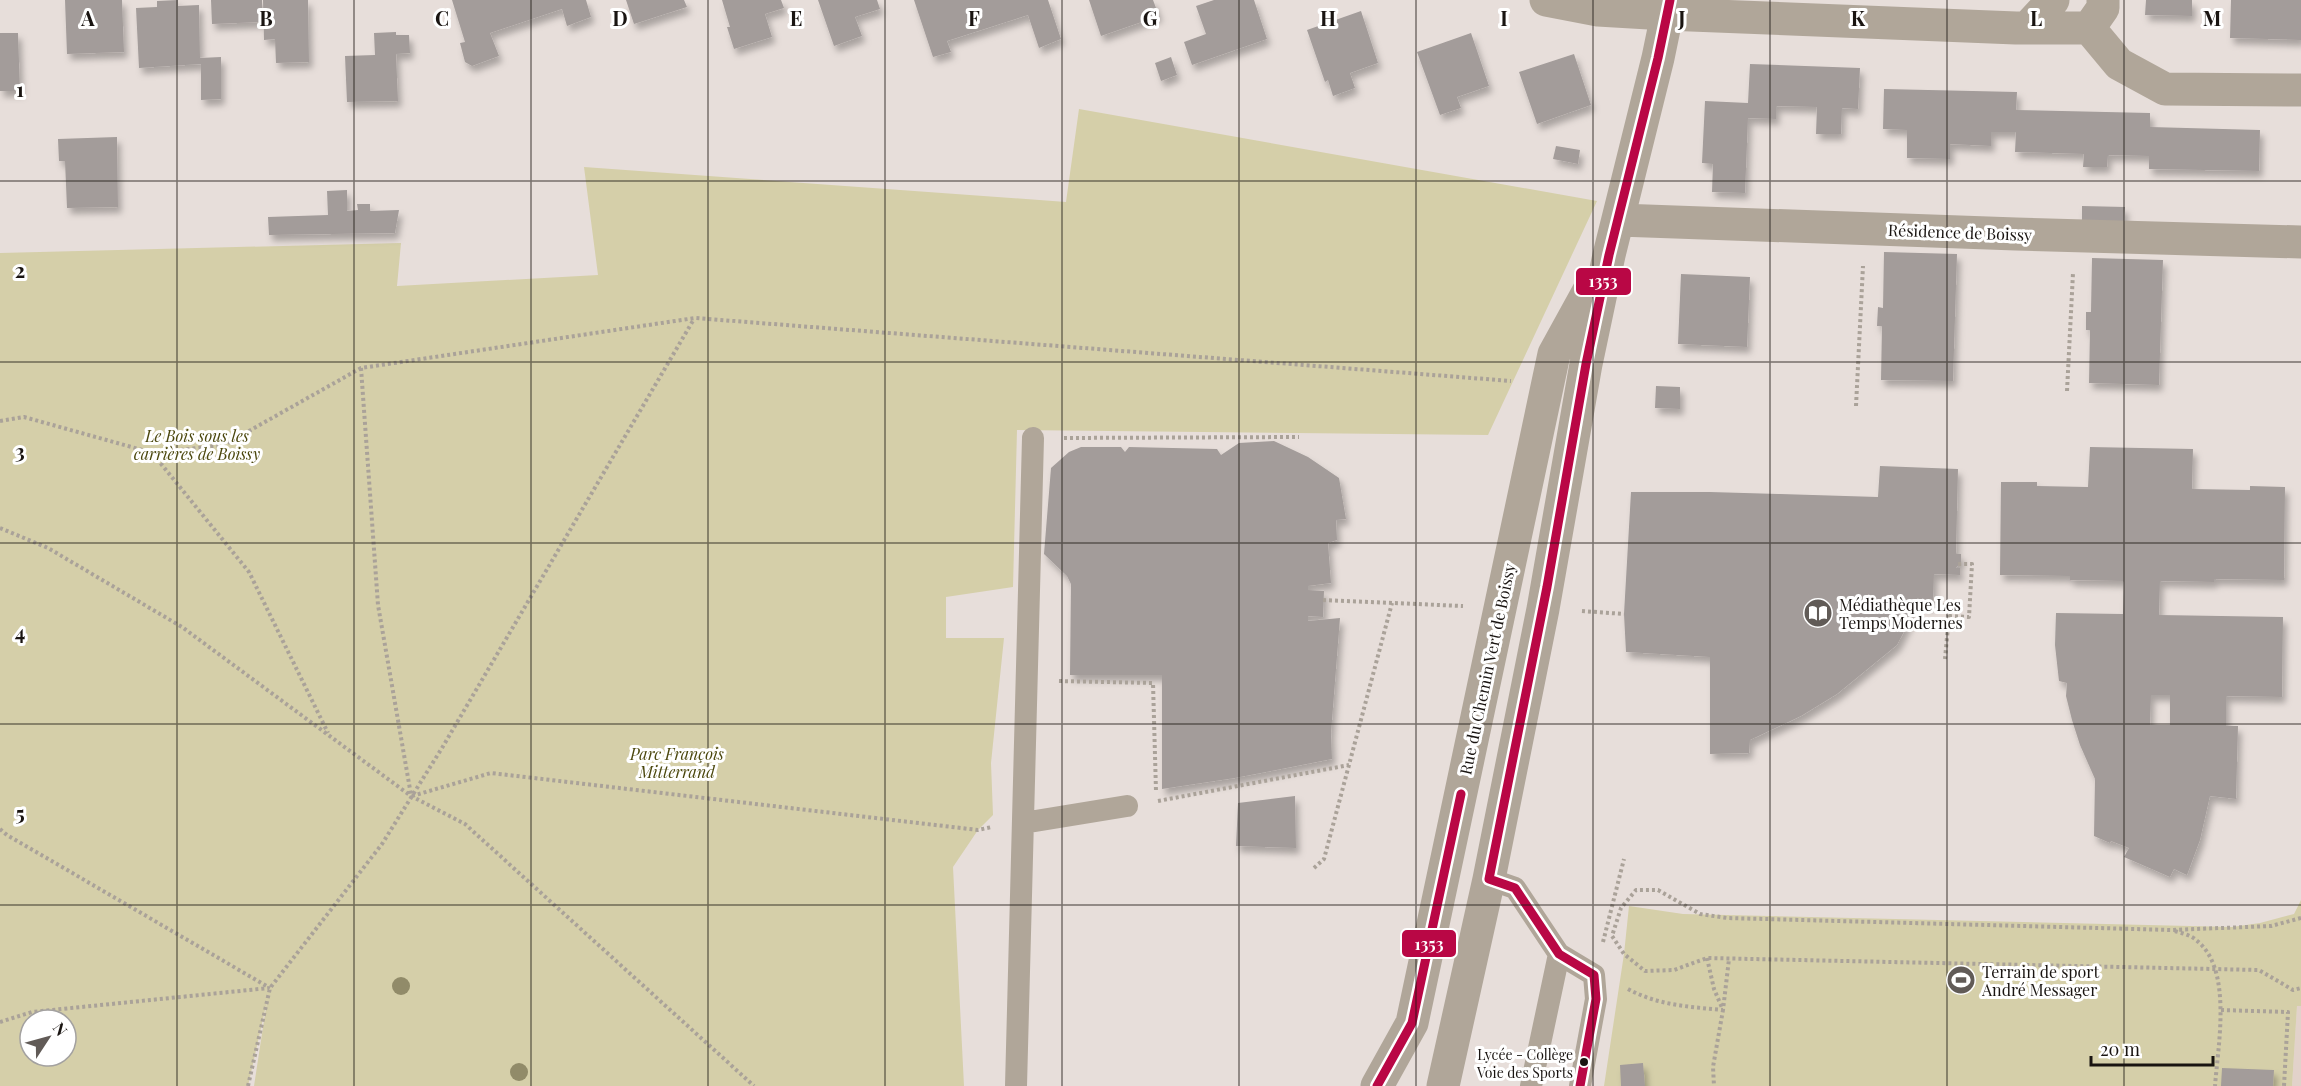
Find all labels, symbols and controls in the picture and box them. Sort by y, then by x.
text: A [80,4,95,31]
text: B [259,4,273,31]
text: C [435,4,449,31]
text: D [612,4,628,31]
text: E [790,4,802,31]
text: F [968,4,980,31]
text: G [1143,4,1158,31]
text: H [1320,4,1336,31]
text: I [1500,4,1508,31]
text: J [1677,4,1686,31]
text: K [1851,4,1866,31]
text: L [2030,4,2042,31]
text: M [2203,4,2221,31]
text: 1 [16,75,24,102]
street label: Résidence de Boissy [1888,219,2032,245]
text: 2 [15,256,25,283]
line badge: 1353 [1575,267,1632,296]
text: 1353 [1589,270,1618,291]
park label: Le Bois sous les carrières de Boissy [134,425,260,464]
text: 3 [15,437,25,464]
street label: Rue du Chemin Vert de Boissy [1454,561,1520,777]
place label: Médiathèque Les Temps Modernes [1839,594,1963,633]
library icon: Médiathèque Les Temps Modernes [1802,597,1834,629]
text: 4 [15,618,25,645]
park label: Parc François Mitterrand [629,743,724,782]
text: 5 [15,799,25,826]
line badge: 1353 [1401,929,1457,958]
text: 1353 [1415,933,1444,954]
place label: Terrain de sport André Messager [1981,961,2099,1000]
sports icon: Terrain de sport André Messager [1945,964,1977,996]
north arrow [18,1008,78,1068]
text: N [49,1018,73,1040]
scale bar [2091,1029,2212,1067]
text: 20 m [2100,1037,2140,1061]
place label: Lycée - Collège Voie des Sports [1476,1045,1573,1082]
marker: Lycée - Collège Voie des Sports [1578,1056,1590,1068]

